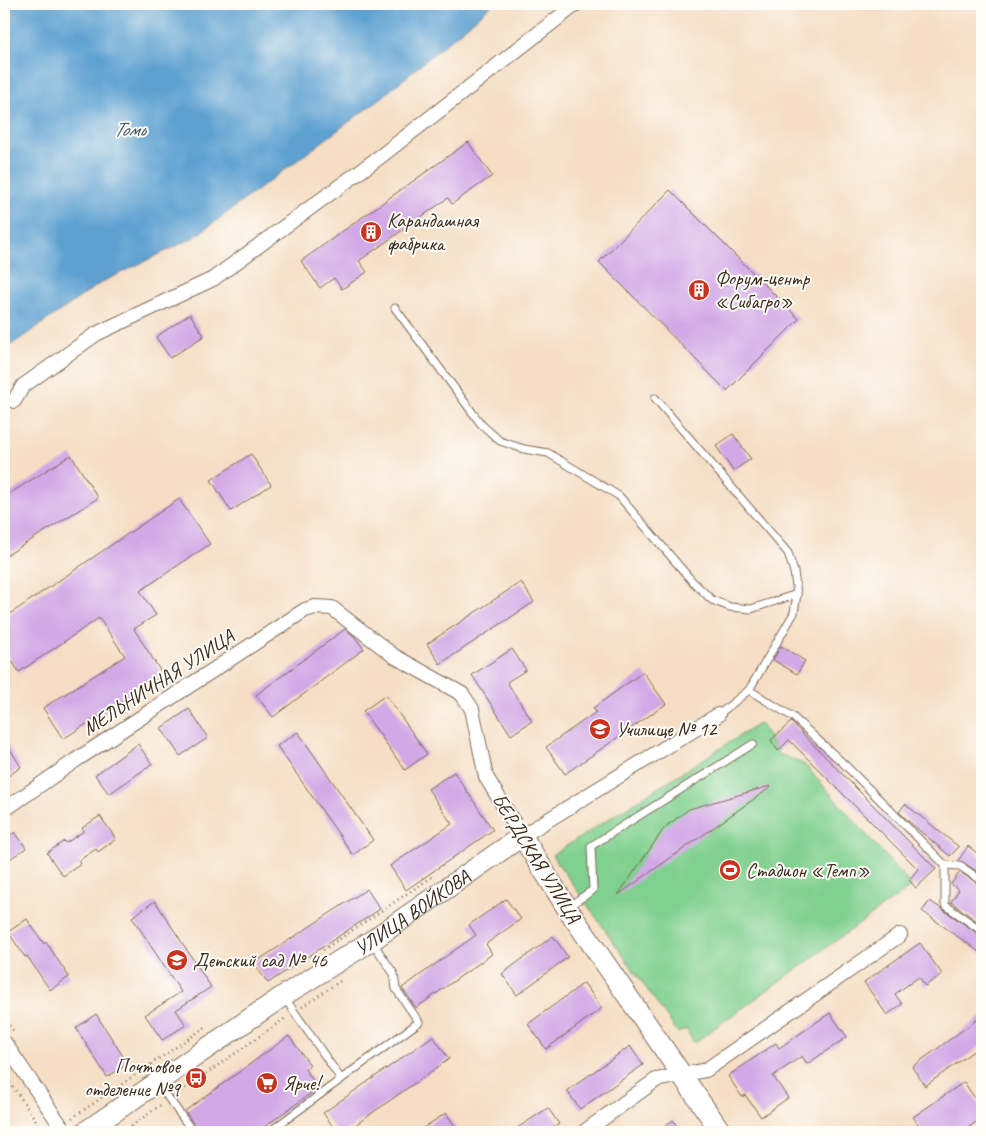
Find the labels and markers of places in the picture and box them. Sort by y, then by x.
place label: Карандашная фабрика [387,208,480,256]
building icon: Карандашная фабрика [359,220,383,244]
place label: Форум-центр «Сибагро» [715,266,811,314]
building icon: Форум-центр «Сибагро» [687,278,711,302]
school or university icon: Училище № 12 [588,717,612,741]
place label: Училище № 12 [616,717,719,742]
sports icon: Стадион «Темп» [718,858,742,882]
place label: Стадион «Темп» [746,858,870,883]
school or university icon: Детский сад № 46 [165,948,189,972]
place label: Детский сад № 46 [193,948,328,973]
place label: Почтовое отделение №9 [85,1054,182,1102]
bus stop icon: Почтовое отделение №9 [184,1066,208,1090]
supermarket icon: Ярче! [255,1071,279,1095]
place label: Ярче! [283,1071,323,1096]

